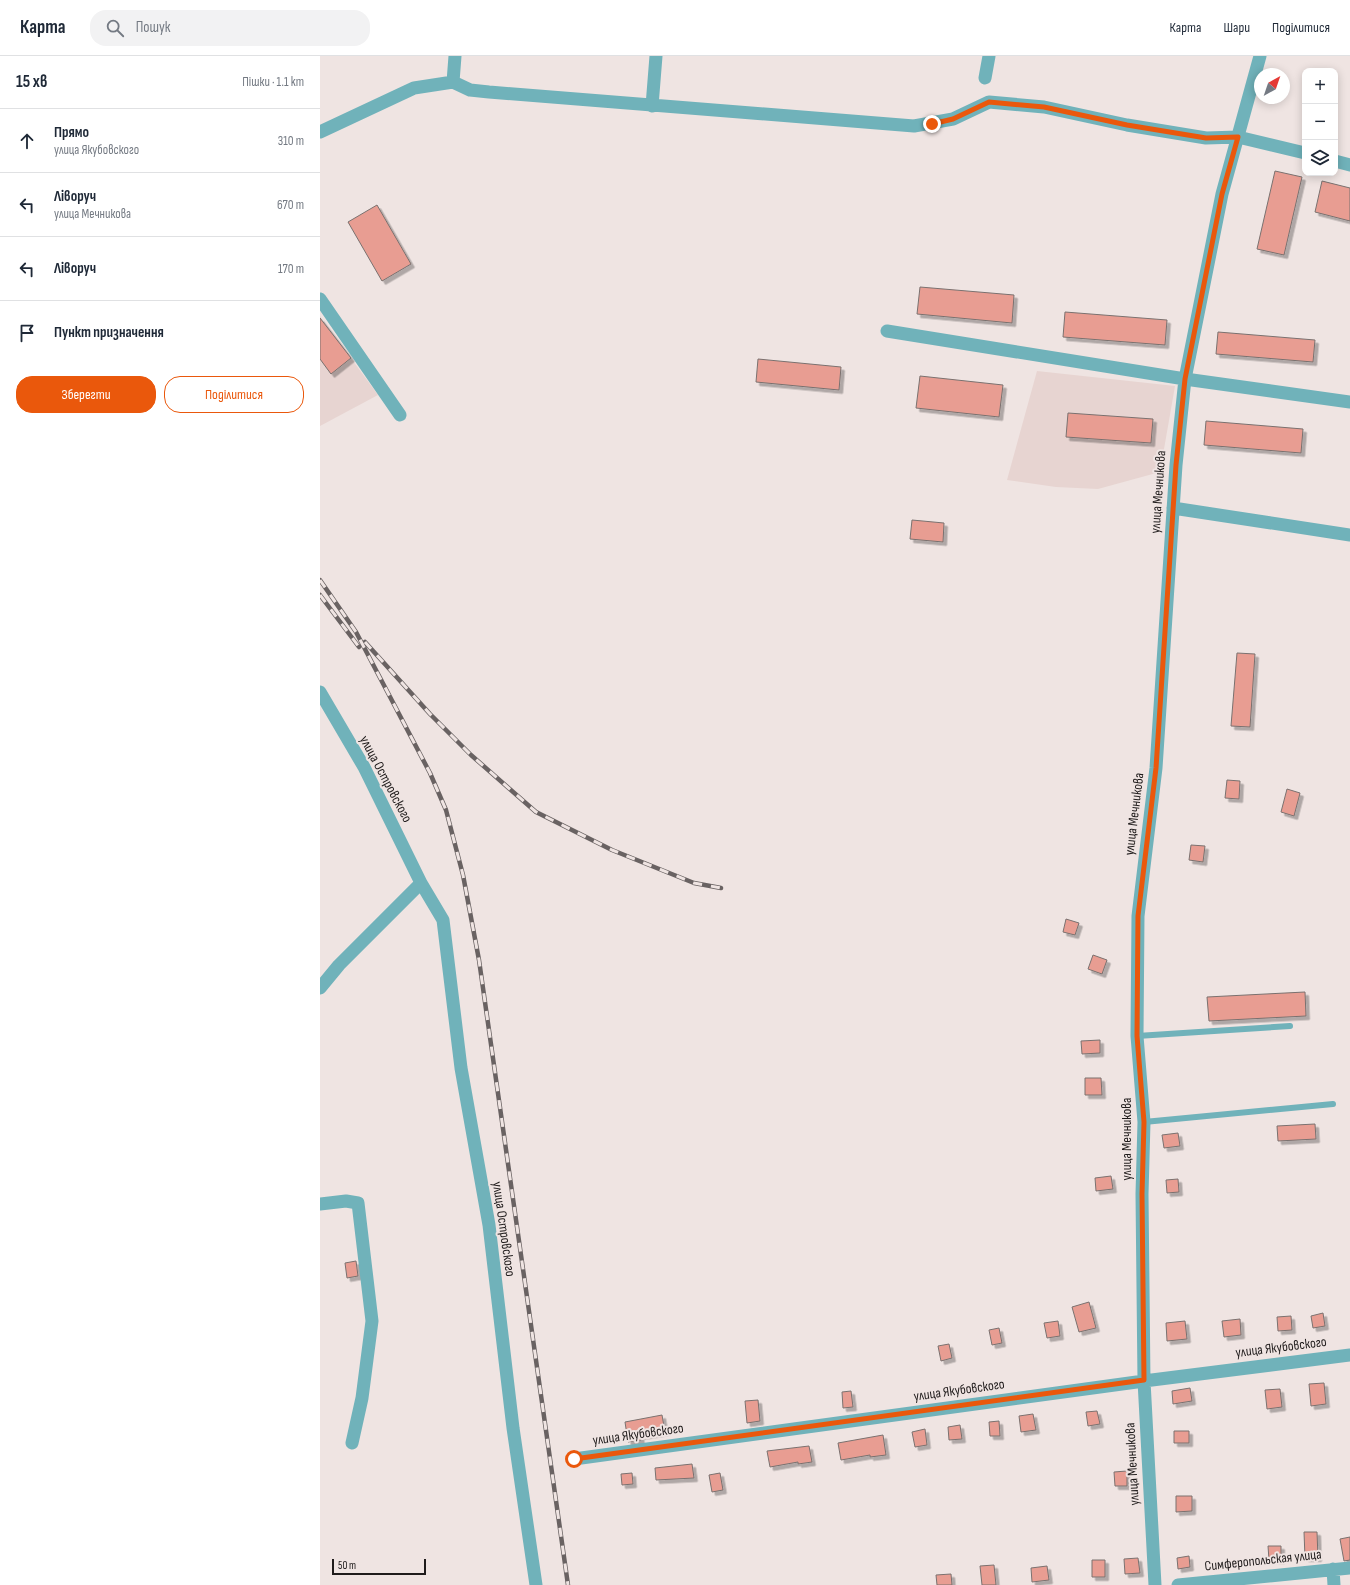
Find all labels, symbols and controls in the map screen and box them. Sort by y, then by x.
search box [90,10,370,46]
text: Карта [20,16,66,39]
icon: search [104,17,126,39]
text: Пошук [136,18,170,37]
text: Карта [1170,19,1201,36]
text: Шари [1223,19,1250,36]
text: Поділитися [1272,19,1330,36]
north arrow [1254,68,1290,104]
map controls [1302,68,1338,176]
button: + [1302,68,1338,104]
text: 15 хв [16,72,47,92]
text: Пішки · 1.1 km [242,74,304,90]
button: − [1302,104,1338,140]
route end [923,115,941,133]
text: Прямо [54,123,89,142]
icon: ahead [16,130,38,152]
text: 310 m [278,133,304,149]
button: layers [1302,140,1338,176]
text: улица Якубовского [54,142,139,158]
text: Ліворуч [54,187,96,206]
icon: left [16,194,38,216]
text: 670 m [277,197,304,213]
text: улица Мечникова [54,206,131,222]
icon: left [16,258,38,280]
text: Ліворуч [54,259,96,278]
text: 170 m [278,261,304,277]
icon: arrive [16,322,38,344]
text: Пункт призначення [54,323,164,342]
button: Зберегти [16,376,156,413]
button: Поділитися [164,376,304,413]
street label: улица Мечникова [1147,450,1169,534]
street label: улица Островского [356,733,416,825]
street label: улица Мечникова [1121,772,1147,856]
street label: улица Мечникова [1118,1098,1135,1180]
street label: улица Островского [489,1180,519,1278]
street label: улица Якубовского [1234,1333,1328,1361]
street label: улица Якубовского [912,1375,1006,1405]
street label: улица Якубовского [591,1419,685,1449]
street label: улица Мечникова [1121,1422,1143,1506]
route start [565,1450,583,1468]
street label: Симферопольская улица [1204,1545,1322,1575]
scale bar [332,1557,426,1576]
text: 50 m [338,1559,356,1572]

